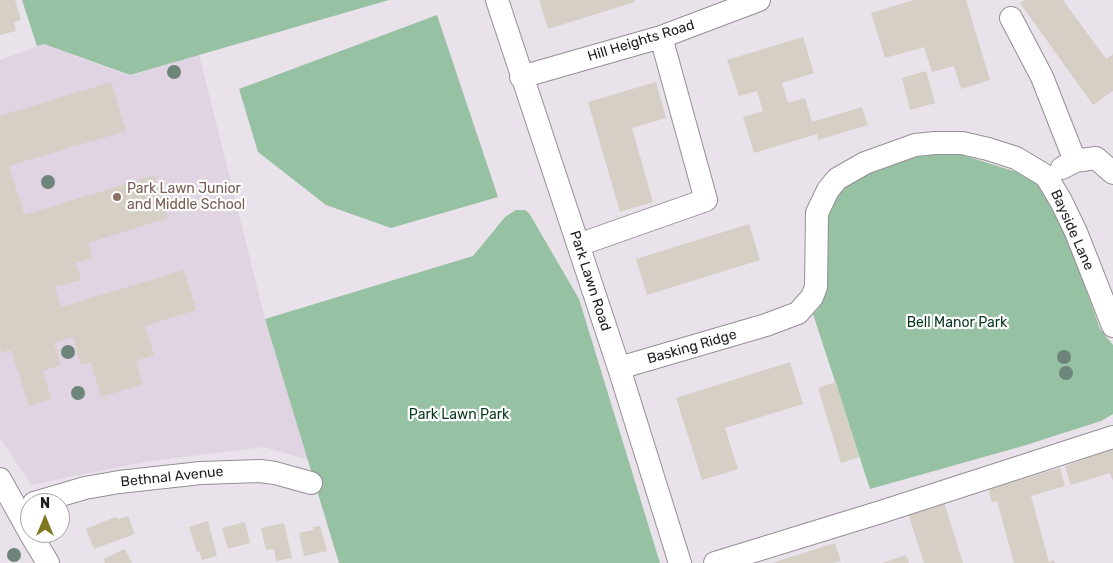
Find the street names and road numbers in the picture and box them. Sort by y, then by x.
street label: Hill Heights Road [586,17,696,65]
street label: Bayside Lane [1047,187,1097,273]
street label: Park Lawn Road [566,229,614,333]
street label: Basking Ridge [645,326,739,368]
street label: Bethnal Avenue [120,463,224,491]

